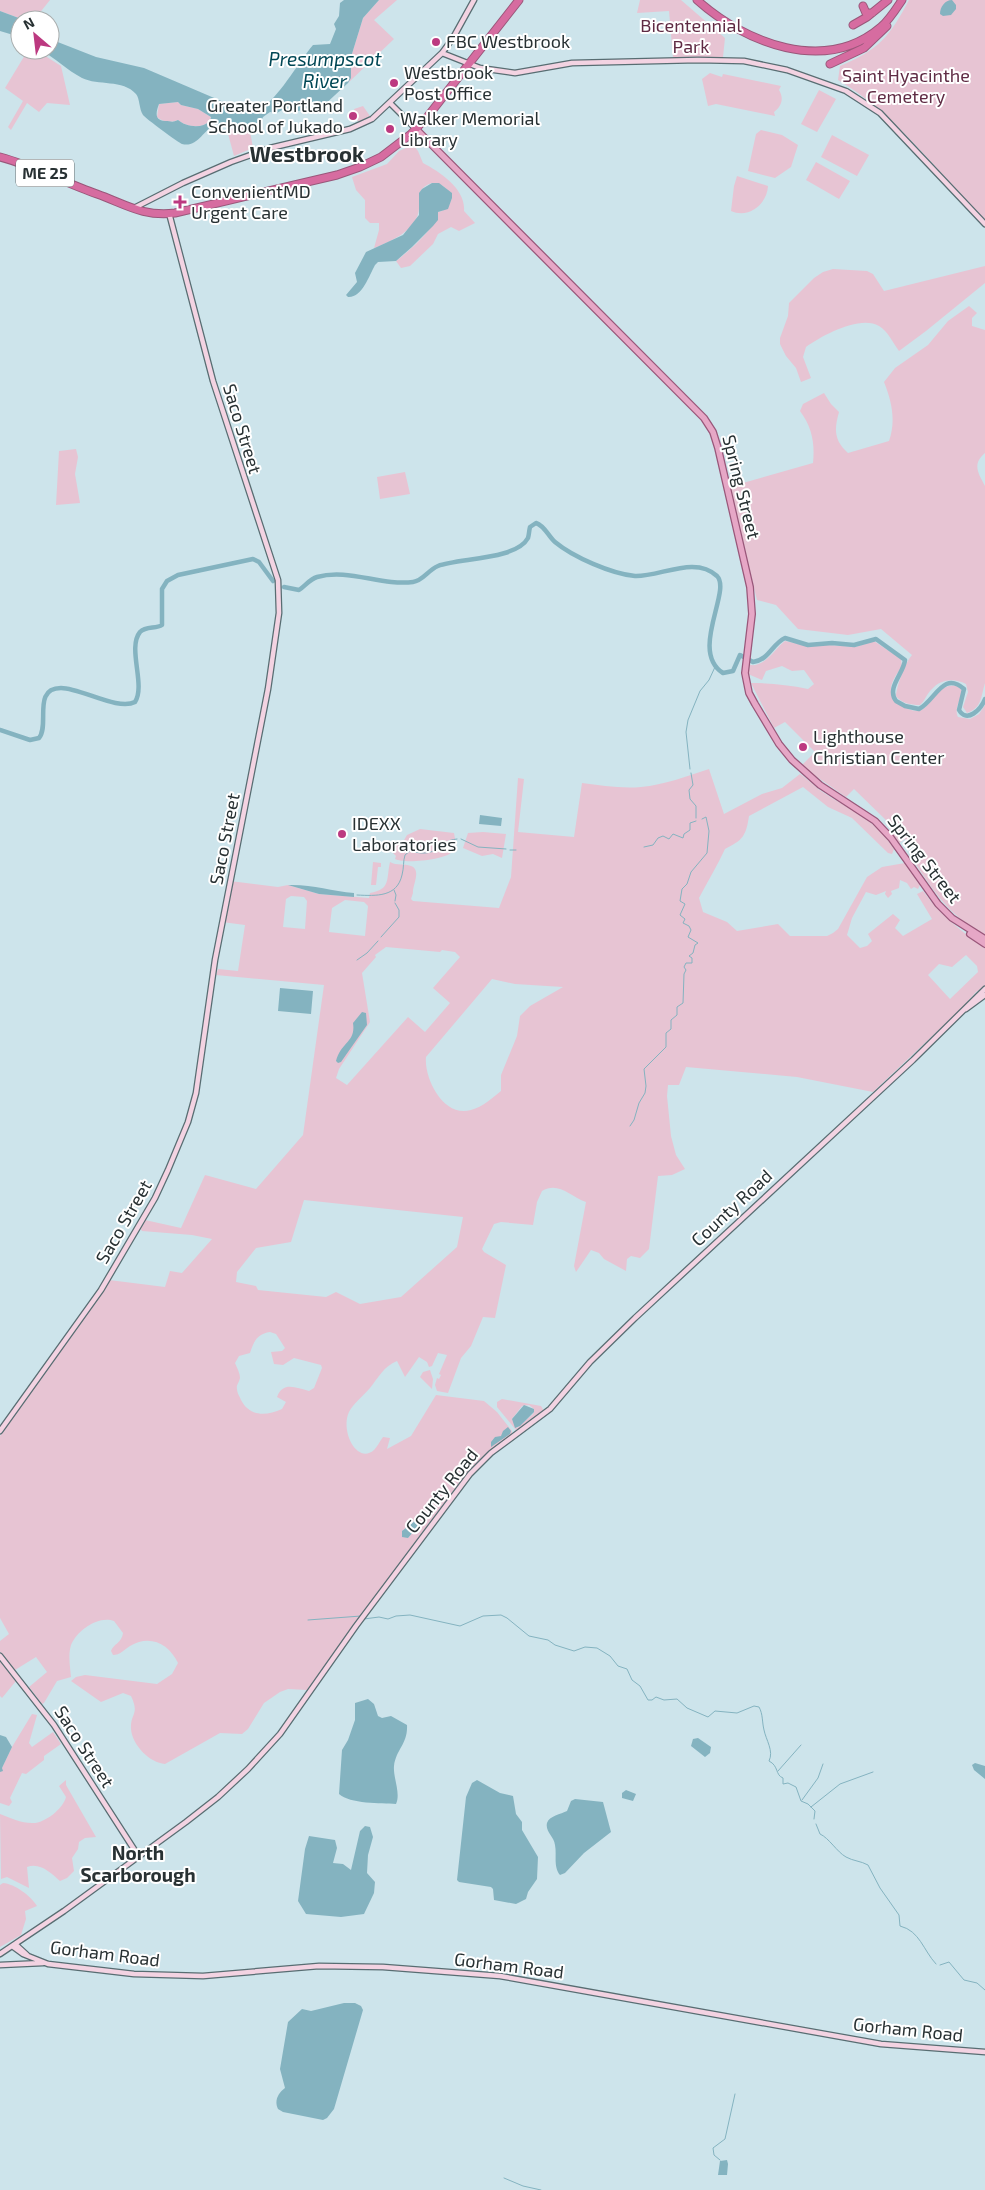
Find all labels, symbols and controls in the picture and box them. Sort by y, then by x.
north arrow [10,10,60,60]
text: N [20,13,37,33]
park label: Bicentennial Park [640,14,742,57]
place label: FBC Westbrook [446,30,570,52]
marker: FBC Westbrook [430,36,442,48]
water label: Presumpscot River [268,47,382,92]
place label: Westbrook Post Office [404,61,493,104]
park label: Saint Hyacinthe Cemetery [842,64,970,107]
marker: Westbrook Post Office [388,77,400,89]
place label: Greater Portland School of Jukado [207,94,343,137]
place label: Walker Memorial Library [400,107,540,150]
marker: Greater Portland School of Jukado [347,110,359,122]
marker: Walker Memorial Library [384,123,396,135]
district label: Westbrook [250,140,365,166]
road number: ME 25 [16,160,74,187]
place label: ConvenientMD Urgent Care [191,180,311,223]
marker: ConvenientMD Urgent Care [173,195,187,209]
street label: Saco Street [219,381,267,476]
street label: Spring Street [718,432,766,541]
place label: Lighthouse Christian Center [813,725,944,768]
marker: Lighthouse Christian Center [797,741,809,753]
street label: Saco Street [204,791,244,887]
street label: Spring Street [883,810,966,907]
place label: IDEXX Laboratories [352,812,456,855]
marker: IDEXX Laboratories [336,828,348,840]
street label: County Road [686,1164,776,1250]
street label: Saco Street [90,1176,156,1267]
street label: County Road [400,1444,482,1537]
street label: Saco Street [50,1702,119,1792]
district label: North Scarborough [80,1841,196,1886]
street label: Gorham Road [49,1935,161,1971]
street label: Gorham Road [453,1947,565,1983]
street label: Gorham Road [852,2012,964,2046]

